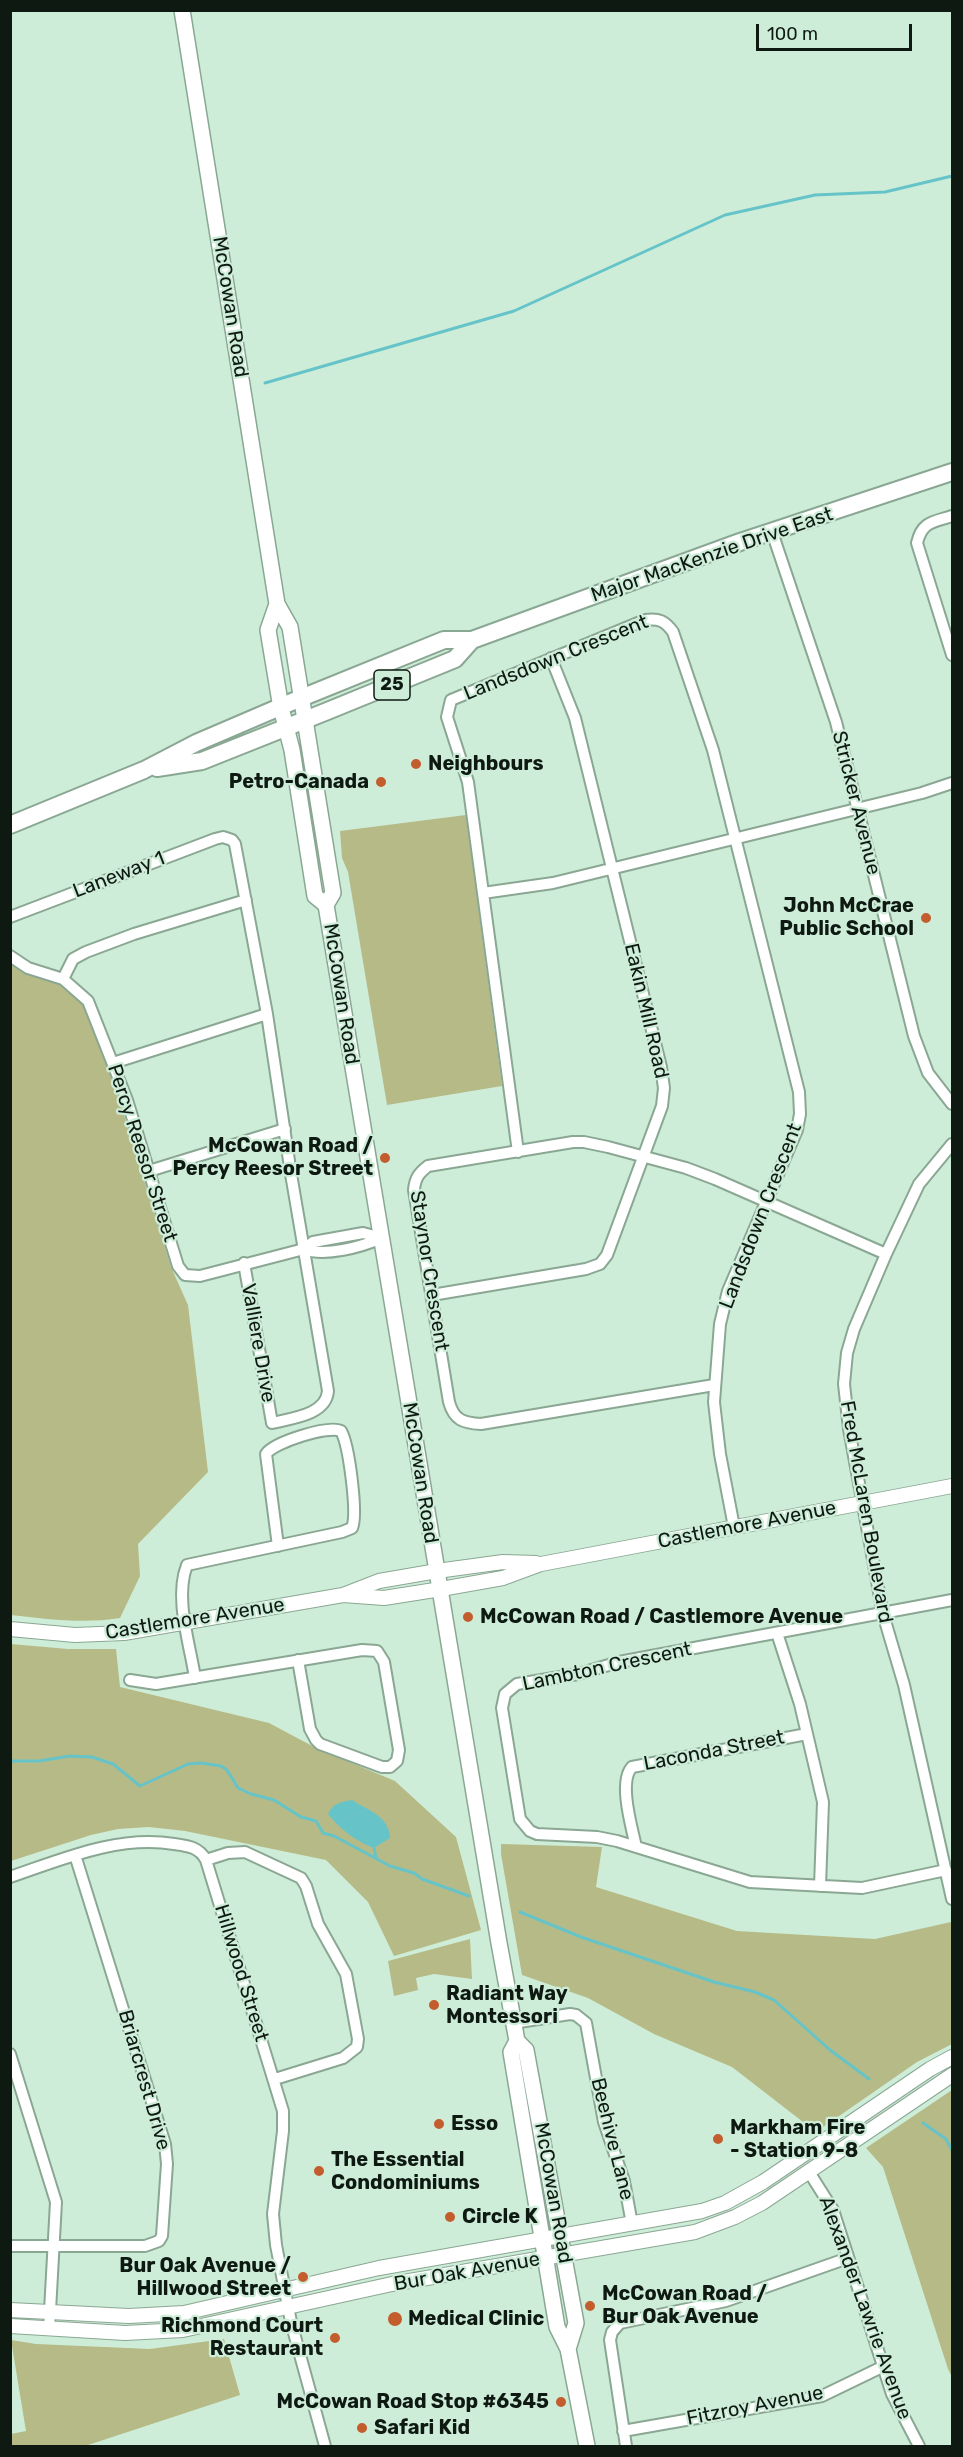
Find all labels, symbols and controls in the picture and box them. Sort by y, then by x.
scale bar [759,12,915,50]
text: 100 m [767,23,818,45]
street label: McCowan Road [207,235,253,379]
street label: Major MacKenzie Drive East [588,502,836,608]
street label: Landsdown Crescent [460,610,652,706]
road number: 25 [374,670,410,700]
street label: Stricker Avenue [827,729,885,877]
place label: Neighbours [428,752,543,776]
marker: Neighbours [409,757,423,771]
place label: Petro-Canada [229,770,369,794]
marker: Petro-Canada [374,775,388,789]
street label: Laneway 1 [70,847,168,903]
place label: John McCrae Public School [779,894,914,941]
marker: John McCrae Public School [919,911,933,925]
street label: McCowan Road [318,922,364,1066]
street label: Eakin Mill Road [619,941,673,1081]
street label: Percy Reesor Street [102,1061,182,1245]
street label: Landsdown Crescent [715,1120,807,1312]
place label: McCowan Road / Percy Reesor Street [172,1134,373,1181]
marker: McCowan Road / Percy Reesor Street [378,1151,392,1165]
street label: Staynor Crescent [404,1189,454,1353]
street label: Valliere Drive [236,1282,280,1404]
street label: Fred McLaren Boulevard [835,1399,897,1625]
street label: McCowan Road [397,1401,443,1545]
street label: Castlemore Avenue [656,1496,838,1554]
street label: Castlemore Avenue [104,1593,286,1645]
place label: McCowan Road / Castlemore Avenue [480,1605,843,1629]
marker: McCowan Road / Castlemore Avenue [461,1610,475,1624]
street label: Lambton Crescent [520,1637,694,1697]
street label: Laconda Street [642,1726,786,1776]
street label: Hillwood Street [209,1902,273,2044]
place label: Radiant Way Montessori [446,1982,568,2029]
marker: Radiant Way Montessori [427,1998,441,2012]
street label: Briarcrest Drive [112,2007,176,2153]
street label: Beehive Lane [585,2075,639,2203]
place label: Esso [451,2112,498,2136]
place label: Markham Fire - Station 9-8 [730,2116,865,2163]
marker: Esso [432,2117,446,2131]
street label: McCowan Road [529,2121,577,2265]
marker: Markham Fire - Station 9-8 [711,2132,725,2146]
place label: The Essential Condominiums [331,2148,480,2195]
marker: The Essential Condominiums [312,2164,326,2178]
street label: Alexander Lawrie Avenue [813,2193,917,2423]
place label: Circle K [462,2205,538,2229]
marker: Circle K [443,2210,457,2224]
street label: Bur Oak Avenue [392,2247,542,2297]
place label: Bur Oak Avenue / Hillwood Street [119,2254,291,2301]
marker: Bur Oak Avenue / Hillwood Street [296,2270,310,2284]
place label: McCowan Road / Bur Oak Avenue [602,2282,767,2329]
marker: McCowan Road / Bur Oak Avenue [583,2299,597,2313]
place label: Medical Clinic [408,2307,544,2331]
marker: Medical Clinic [386,2310,404,2328]
place label: Richmond Court Restaurant [161,2314,323,2361]
marker: Richmond Court Restaurant [328,2331,342,2345]
street label: Fitzroy Avenue [684,2381,826,2431]
place label: McCowan Road Stop #6345 [277,2390,549,2414]
marker: McCowan Road Stop #6345 [554,2395,568,2409]
place label: Safari Kid [374,2416,470,2440]
marker: Safari Kid [355,2421,369,2435]

